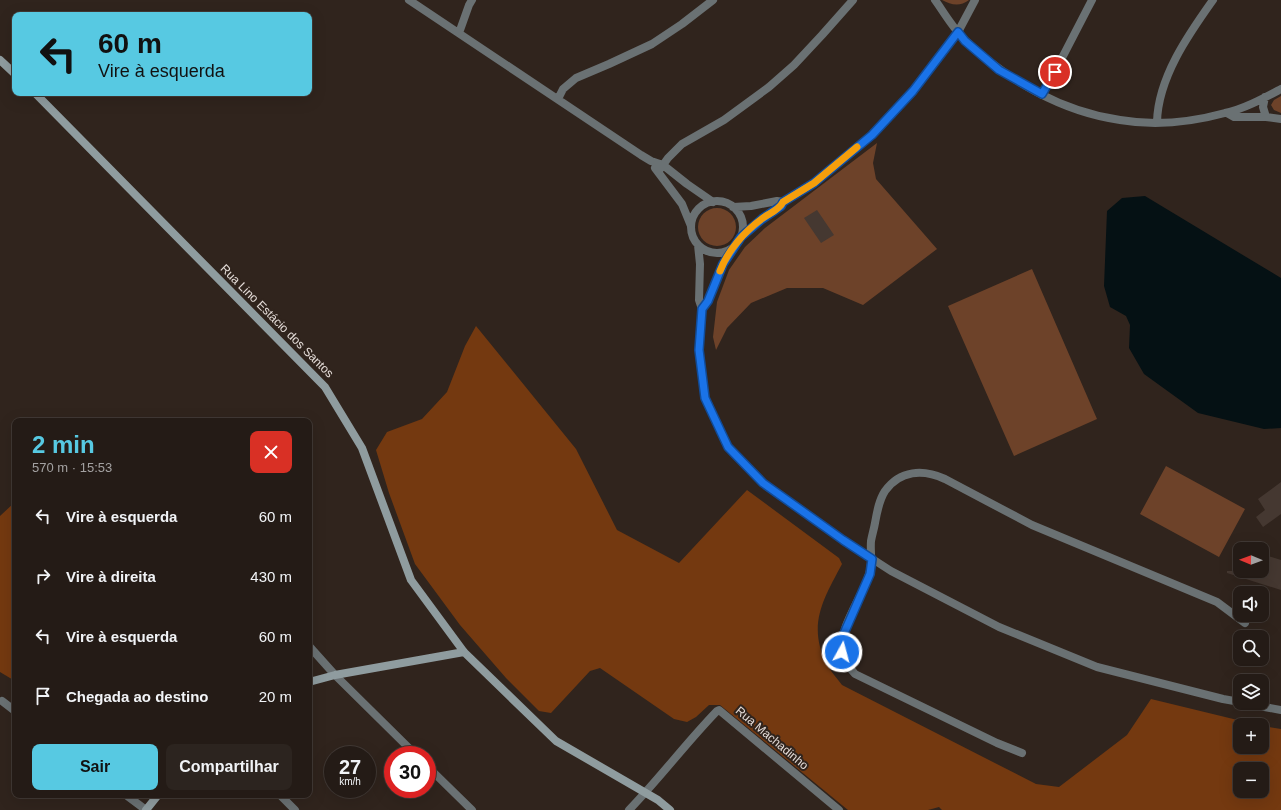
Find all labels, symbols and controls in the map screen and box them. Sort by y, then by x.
icon: left [32,28,84,80]
text: 60 m [98,28,162,59]
pin [1038,55,1072,89]
text: Vire à esquerda [98,61,225,81]
icon: arrive [1044,61,1066,83]
street label: Rua Lino Estácio dos Santos [218,262,336,380]
text: 2 min [32,431,95,458]
button: close [250,431,292,473]
text: 570 m · 15:53 [32,460,112,475]
icon: left [32,505,54,527]
text: Vire à esquerda [66,508,177,525]
text: 60 m [259,508,292,525]
north arrow [1233,542,1269,578]
map controls [1233,542,1269,798]
icon: right [32,565,54,587]
text: Vire à direita [66,568,156,585]
text: 430 m [250,568,292,585]
button: sound [1233,586,1269,622]
icon: left [32,625,54,647]
text: Vire à esquerda [66,628,177,645]
text: 60 m [259,628,292,645]
button: search [1233,630,1269,666]
position arrow [821,631,863,673]
button: layers [1233,674,1269,710]
icon: arrive [32,685,54,707]
text: Chegada ao destino [66,688,209,705]
text: 20 m [259,688,292,705]
street label: Rua Machadinho [733,703,811,773]
button: + [1233,718,1269,754]
button: Sair [32,744,158,790]
button: Compartilhar [166,744,292,790]
speed limit sign: 30 [384,746,436,798]
text: 27 [339,756,361,778]
button: − [1233,762,1269,798]
text: km/h [339,776,361,787]

